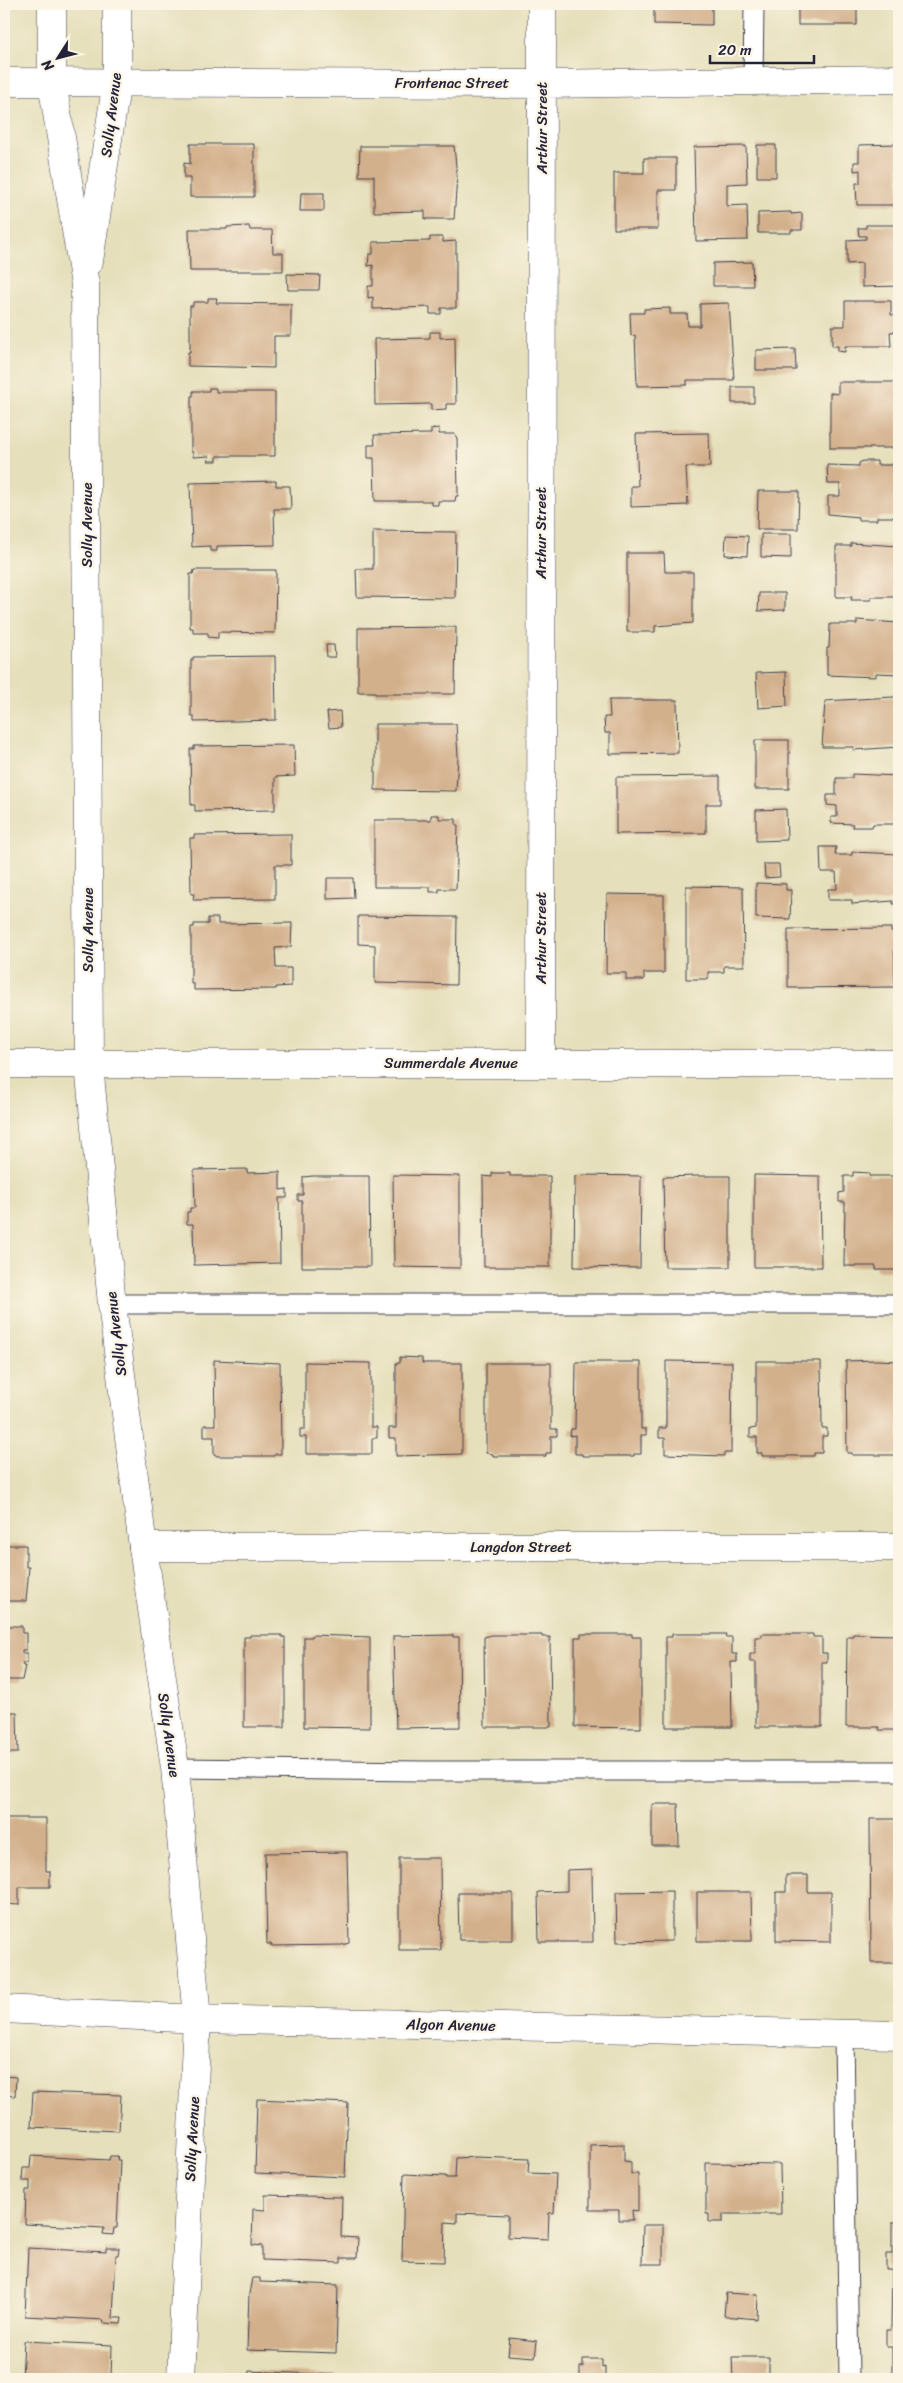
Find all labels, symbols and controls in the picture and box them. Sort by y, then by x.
north arrow [32,32,82,82]
scale bar [710,32,814,64]
text: 20 m [718,37,752,63]
text: N [35,54,61,77]
street label: Frontenac Street [395,70,510,96]
street label: Solly Avenue [93,71,129,159]
street label: Arthur Street [529,82,555,175]
street label: Solly Avenue [74,482,100,568]
street label: Arthur Street [528,487,554,580]
street label: Solly Avenue [75,887,101,973]
street label: Arthur Street [528,892,554,985]
street label: Summerdale Avenue [384,1050,518,1076]
street label: Solly Avenue [98,1290,134,1378]
street label: Langdon Street [470,1534,572,1560]
street label: Solly Avenue [150,1691,188,1779]
street label: Algon Avenue [405,2011,496,2039]
street label: Solly Avenue [177,2096,207,2182]

